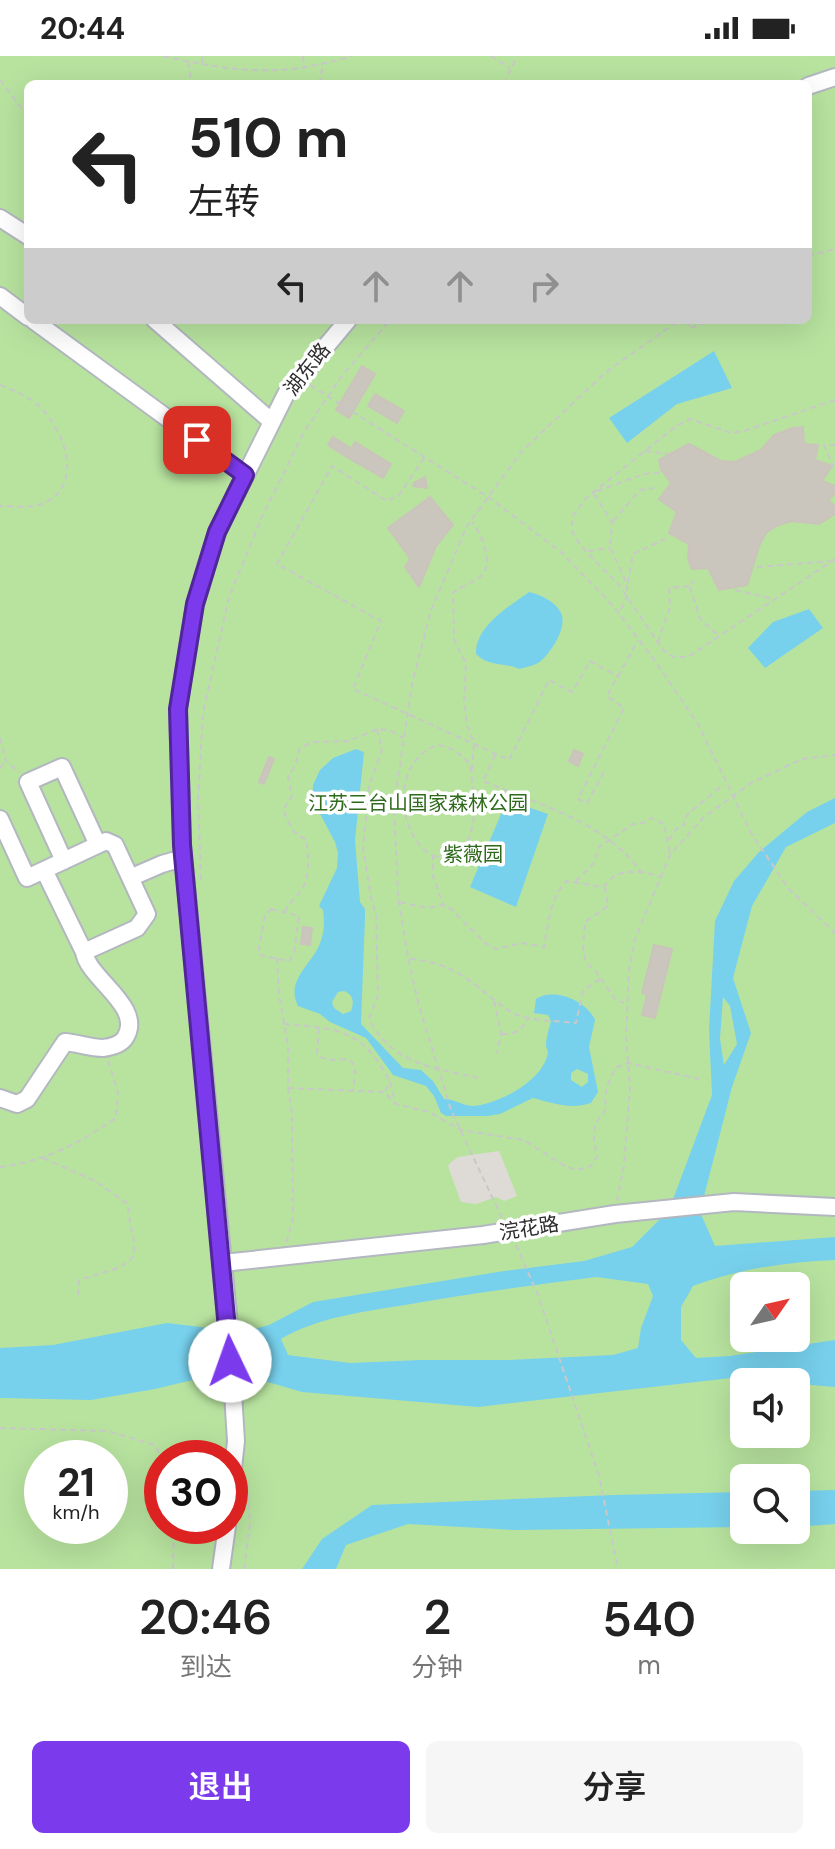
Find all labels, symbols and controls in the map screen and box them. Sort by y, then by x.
text: 20:44 [40,9,125,48]
text: 510 m [188,101,349,174]
icon: left [56,112,160,216]
text: 左转 [188,178,260,225]
icon: left [270,264,314,308]
icon: ahead [354,264,398,308]
icon: ahead [438,264,482,308]
icon: right [522,264,566,308]
street label: 湖东路 [278,337,336,401]
pin [163,406,231,474]
icon: arrive [175,418,219,462]
park label: 江苏三台山国家森林公园 [308,790,528,816]
park label: 紫薇园 [443,841,503,867]
street label: 浣花路 [497,1210,561,1246]
north arrow [730,1272,810,1352]
map controls [730,1272,810,1544]
position arrow [188,1319,272,1403]
button: sound [730,1368,810,1448]
speed limit sign: 30 [144,1440,248,1544]
text: 21 [57,1456,95,1508]
button: search [730,1464,810,1544]
text: km/h [52,1499,100,1525]
text: 20:46 [139,1586,272,1649]
text: 2 [423,1586,451,1649]
text: 540 [602,1588,696,1651]
text: m [638,1648,661,1682]
text: 到达 [180,1650,232,1684]
text: 分钟 [411,1650,463,1684]
button: 退出 [32,1741,410,1833]
button: 分享 [426,1741,803,1833]

